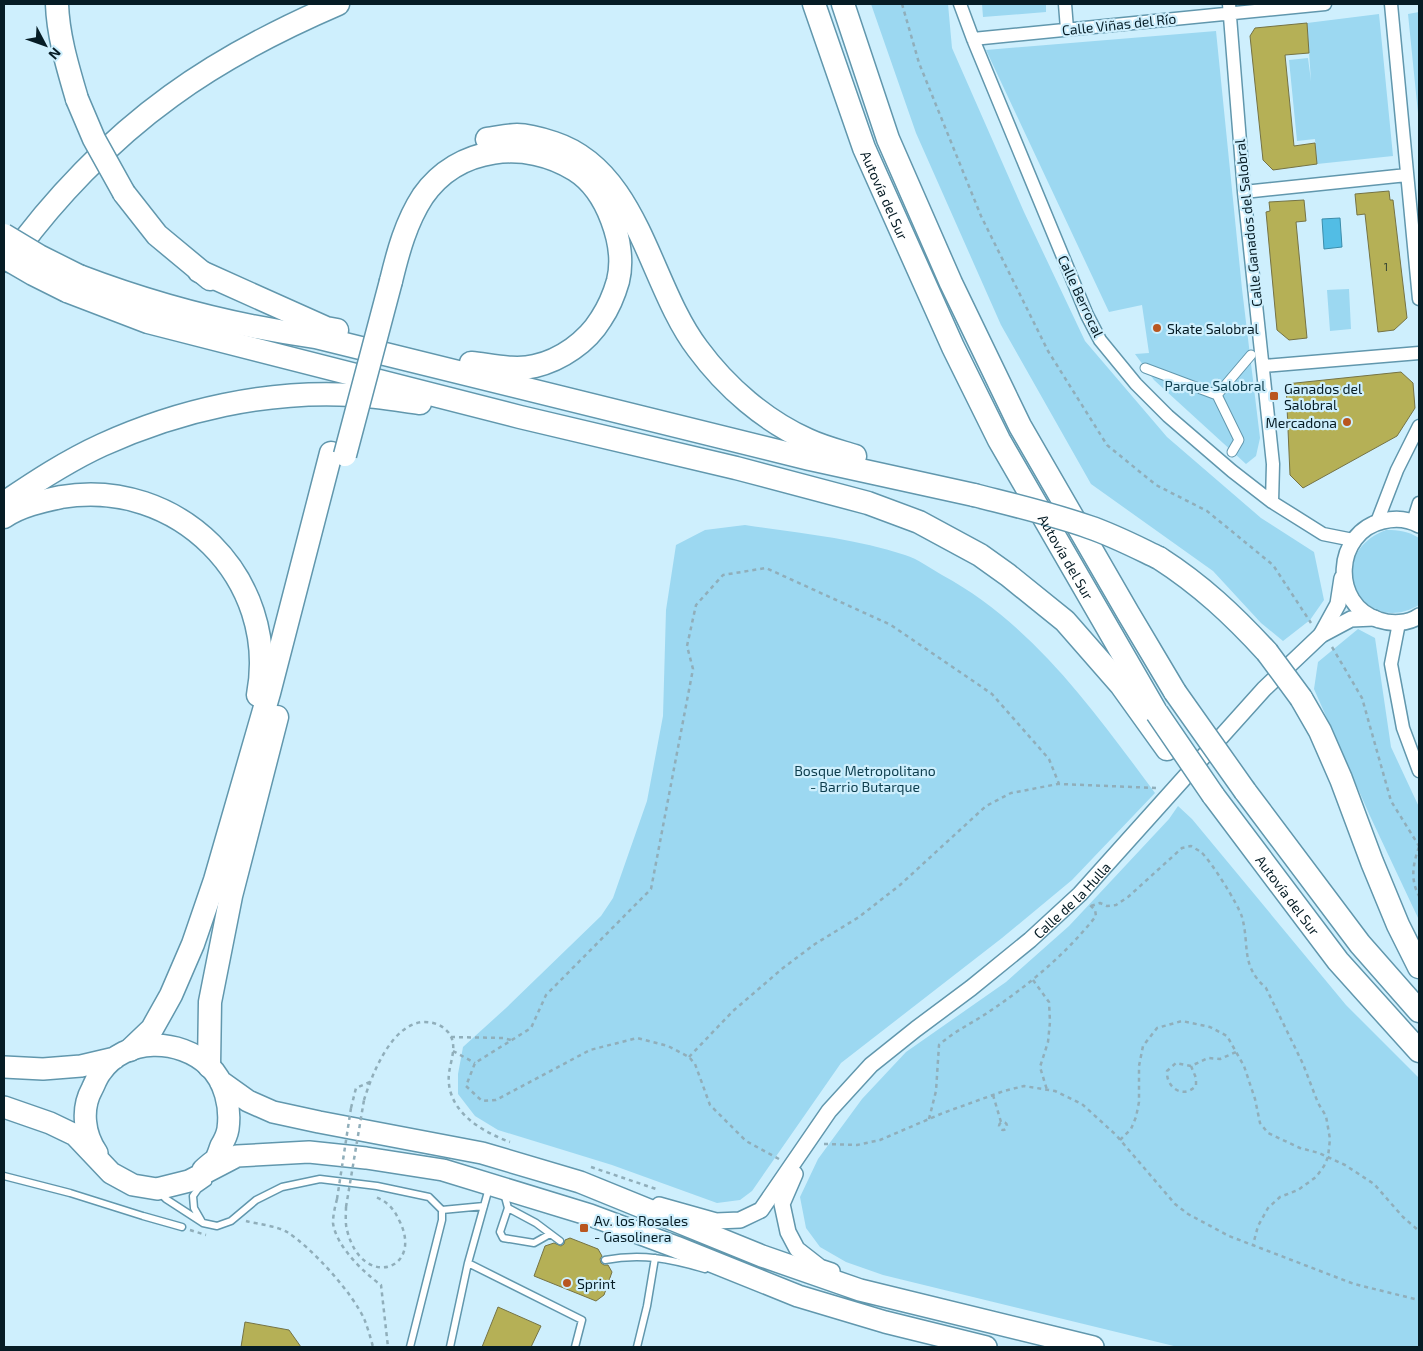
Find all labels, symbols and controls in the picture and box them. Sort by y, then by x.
street label: Calle Viñas del Río [1061,10,1177,38]
north arrow [20,20,70,70]
text: N [45,44,65,63]
street label: Calle Ganados del Salobral [1231,137,1265,308]
street label: Autovía del Sur [858,148,912,243]
street label: Calle Berrocal [1055,252,1108,340]
house number: 1 [1384,260,1388,273]
place label: Skate Salobral [1167,320,1260,337]
marker: Skate Salobral [1151,322,1163,334]
park label: Parque Salobral [1164,377,1266,394]
place label: Ganados del Salobral [1284,380,1363,413]
marker: Ganados del Salobral [1268,390,1280,402]
place label: Mercadona [1265,414,1337,431]
marker: Mercadona [1341,416,1353,428]
street label: Autovía del Sur [1035,511,1098,603]
park label: Bosque Metropolitano - Barrio Butarque [794,762,936,795]
street label: Autovía del Sur [1253,852,1324,938]
street label: Calle de la Hulla [1029,858,1114,942]
place label: Av. los Rosales - Gasolinera [594,1212,688,1245]
marker: Av. los Rosales - Gasolinera [578,1222,590,1234]
place label: Sprint [577,1275,616,1292]
marker: Sprint [561,1277,573,1289]

